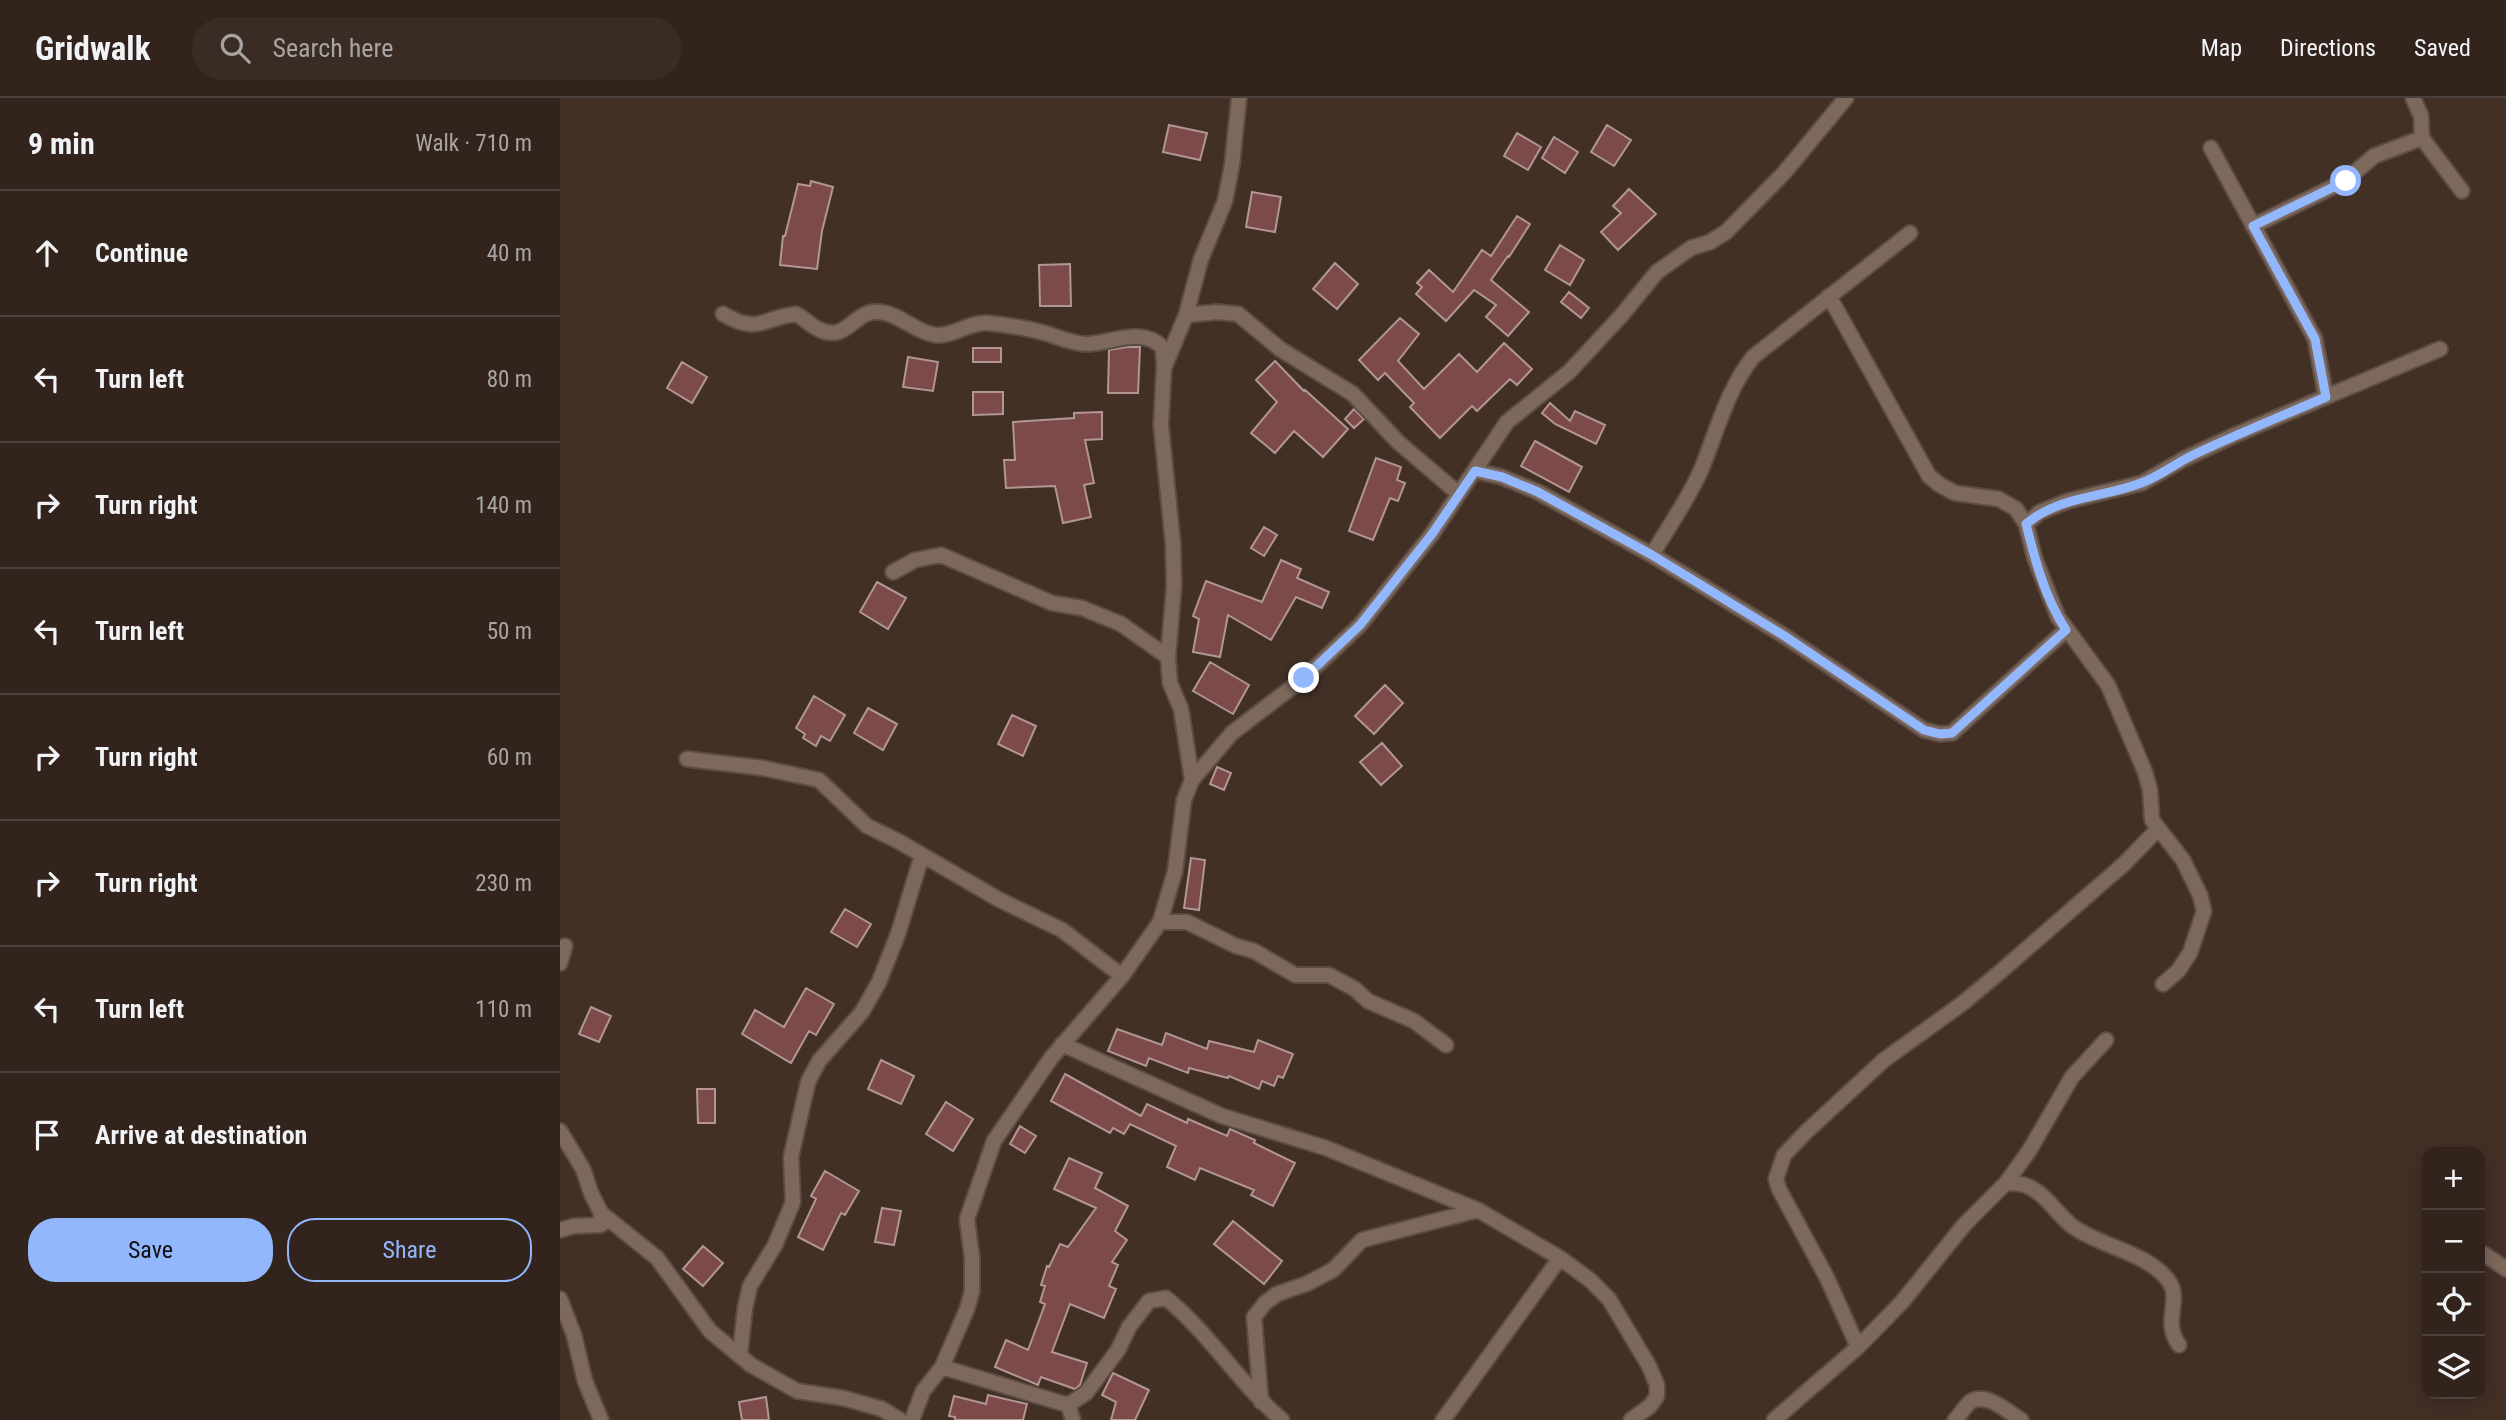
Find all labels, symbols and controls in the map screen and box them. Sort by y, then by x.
search box [192,17,682,80]
text: Gridwalk [35,29,150,68]
icon: search [216,29,254,67]
text: Search here [272,33,393,63]
text: Map [2201,34,2242,62]
text: Directions [2280,34,2376,62]
text: Saved [2414,34,2471,62]
text: 9 min [28,126,95,161]
text: Walk · 710 m [415,130,532,157]
route start [2330,165,2361,196]
icon: ahead [28,234,66,272]
text: Continue [95,238,188,268]
text: 40 m [487,240,532,267]
icon: left [28,360,66,398]
text: Turn left [95,364,184,394]
text: 80 m [487,366,532,393]
icon: right [28,486,66,524]
text: Turn right [95,490,197,520]
text: 140 m [475,492,532,519]
icon: left [28,612,66,650]
text: Turn left [95,616,184,646]
text: 50 m [487,618,532,645]
route end [1288,662,1319,693]
icon: right [28,738,66,776]
text: Turn right [95,742,197,772]
text: 60 m [487,744,532,771]
icon: right [28,864,66,902]
text: Turn right [95,868,197,898]
text: 230 m [475,870,532,897]
icon: left [28,990,66,1028]
text: Turn left [95,994,184,1024]
text: 110 m [475,996,532,1023]
icon: arrive [28,1116,66,1154]
text: Arrive at destination [95,1120,307,1150]
map controls [2422,1147,2485,1399]
button: + [2422,1147,2485,1210]
button: − [2422,1210,2485,1273]
button: Save [28,1218,273,1282]
button: Share [287,1218,532,1282]
button: locate [2422,1273,2485,1336]
button: layers [2422,1336,2485,1399]

